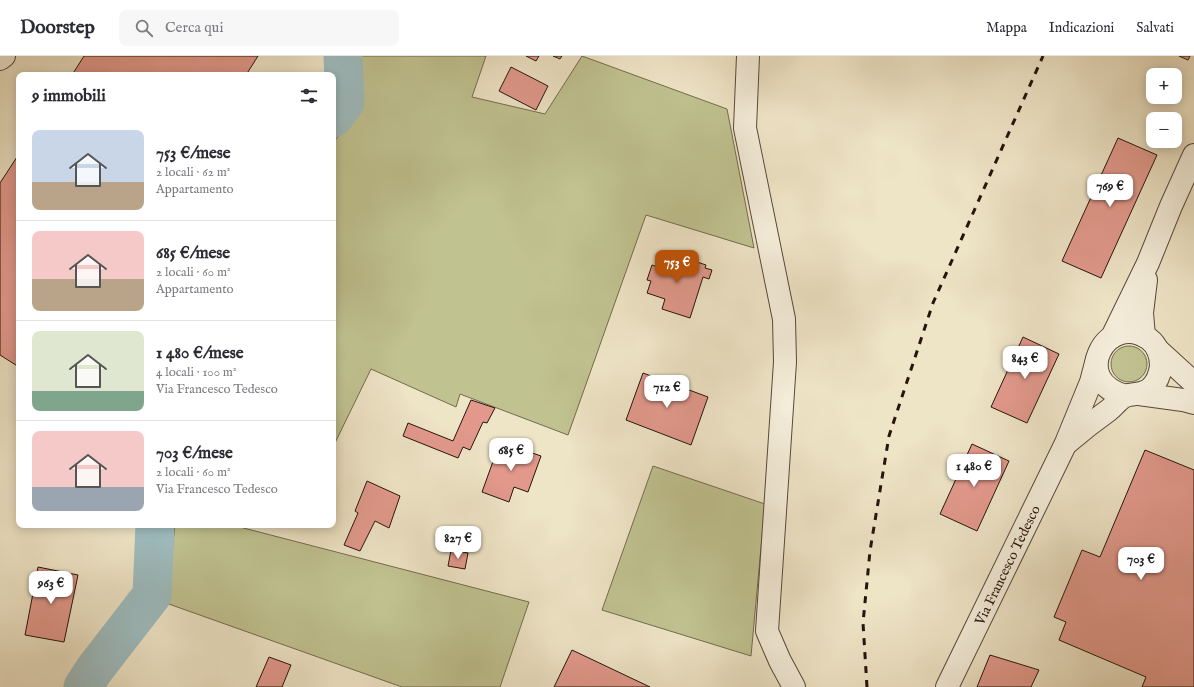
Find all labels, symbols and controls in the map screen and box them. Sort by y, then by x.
search box [119,10,399,46]
text: Doorstep [20,16,95,40]
icon: search [133,17,155,39]
text: Cerca qui [165,18,223,37]
text: Mappa [986,19,1027,37]
text: Indicazioni [1049,19,1114,37]
text: Salvati [1136,19,1174,37]
map controls [1146,68,1182,148]
button: + [1146,68,1182,104]
icon: filters [298,85,320,107]
text: 9 immobili [32,86,106,107]
button: − [1146,112,1182,148]
text: 753 €/mese [156,143,231,164]
icon: home [64,146,112,194]
text: 2 locali · 62 m² [156,164,230,181]
pin: 769 € [1082,174,1138,208]
text: 769 € [1096,178,1124,195]
text: Appartamento [156,181,234,198]
text: 685 €/mese [156,243,230,264]
icon: home [64,247,112,295]
pin: 753 € [649,250,705,284]
text: 753 € [664,254,690,271]
text: 2 locali · 60 m² [156,264,231,281]
text: Appartamento [156,281,234,298]
text: 1 480 €/mese [156,343,244,364]
pin: 843 € [997,346,1053,380]
icon: home [64,347,112,395]
text: 843 € [1012,350,1038,367]
text: 4 locali · 100 m² [156,364,237,381]
pin: 712 € [639,375,695,409]
text: 712 € [653,379,681,396]
text: Via Francesco Tedesco [156,381,278,398]
pin: 685 € [483,438,539,472]
text: 685 € [498,442,524,459]
text: 703 €/mese [156,443,233,464]
icon: home [64,447,112,495]
pin: 1 480 € [937,454,1011,488]
text: 1 480 € [956,458,992,475]
text: 2 locali · 60 m² [156,464,231,481]
text: Via Francesco Tedesco [156,481,278,498]
street label: Via Francesco Tedesco [971,502,1045,629]
pin: 827 € [430,526,486,560]
text: 827 € [444,530,472,547]
pin: 703 € [1113,547,1169,581]
text: 703 € [1127,551,1155,568]
pin: 963 € [23,571,79,605]
text: 963 € [38,575,64,592]

